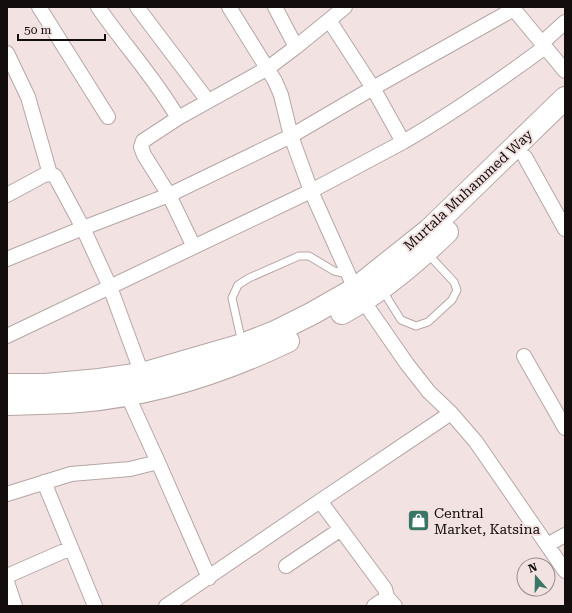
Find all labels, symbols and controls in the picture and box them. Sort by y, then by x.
scale bar [18,16,105,42]
text: 50 m [24,23,51,37]
street label: Murtala Muhammed Way [400,126,536,254]
place label: Central Market, Katsina [434,505,540,537]
shop icon: Central Market, Katsina [405,508,431,534]
north arrow [516,557,556,597]
text: N [527,560,539,576]

